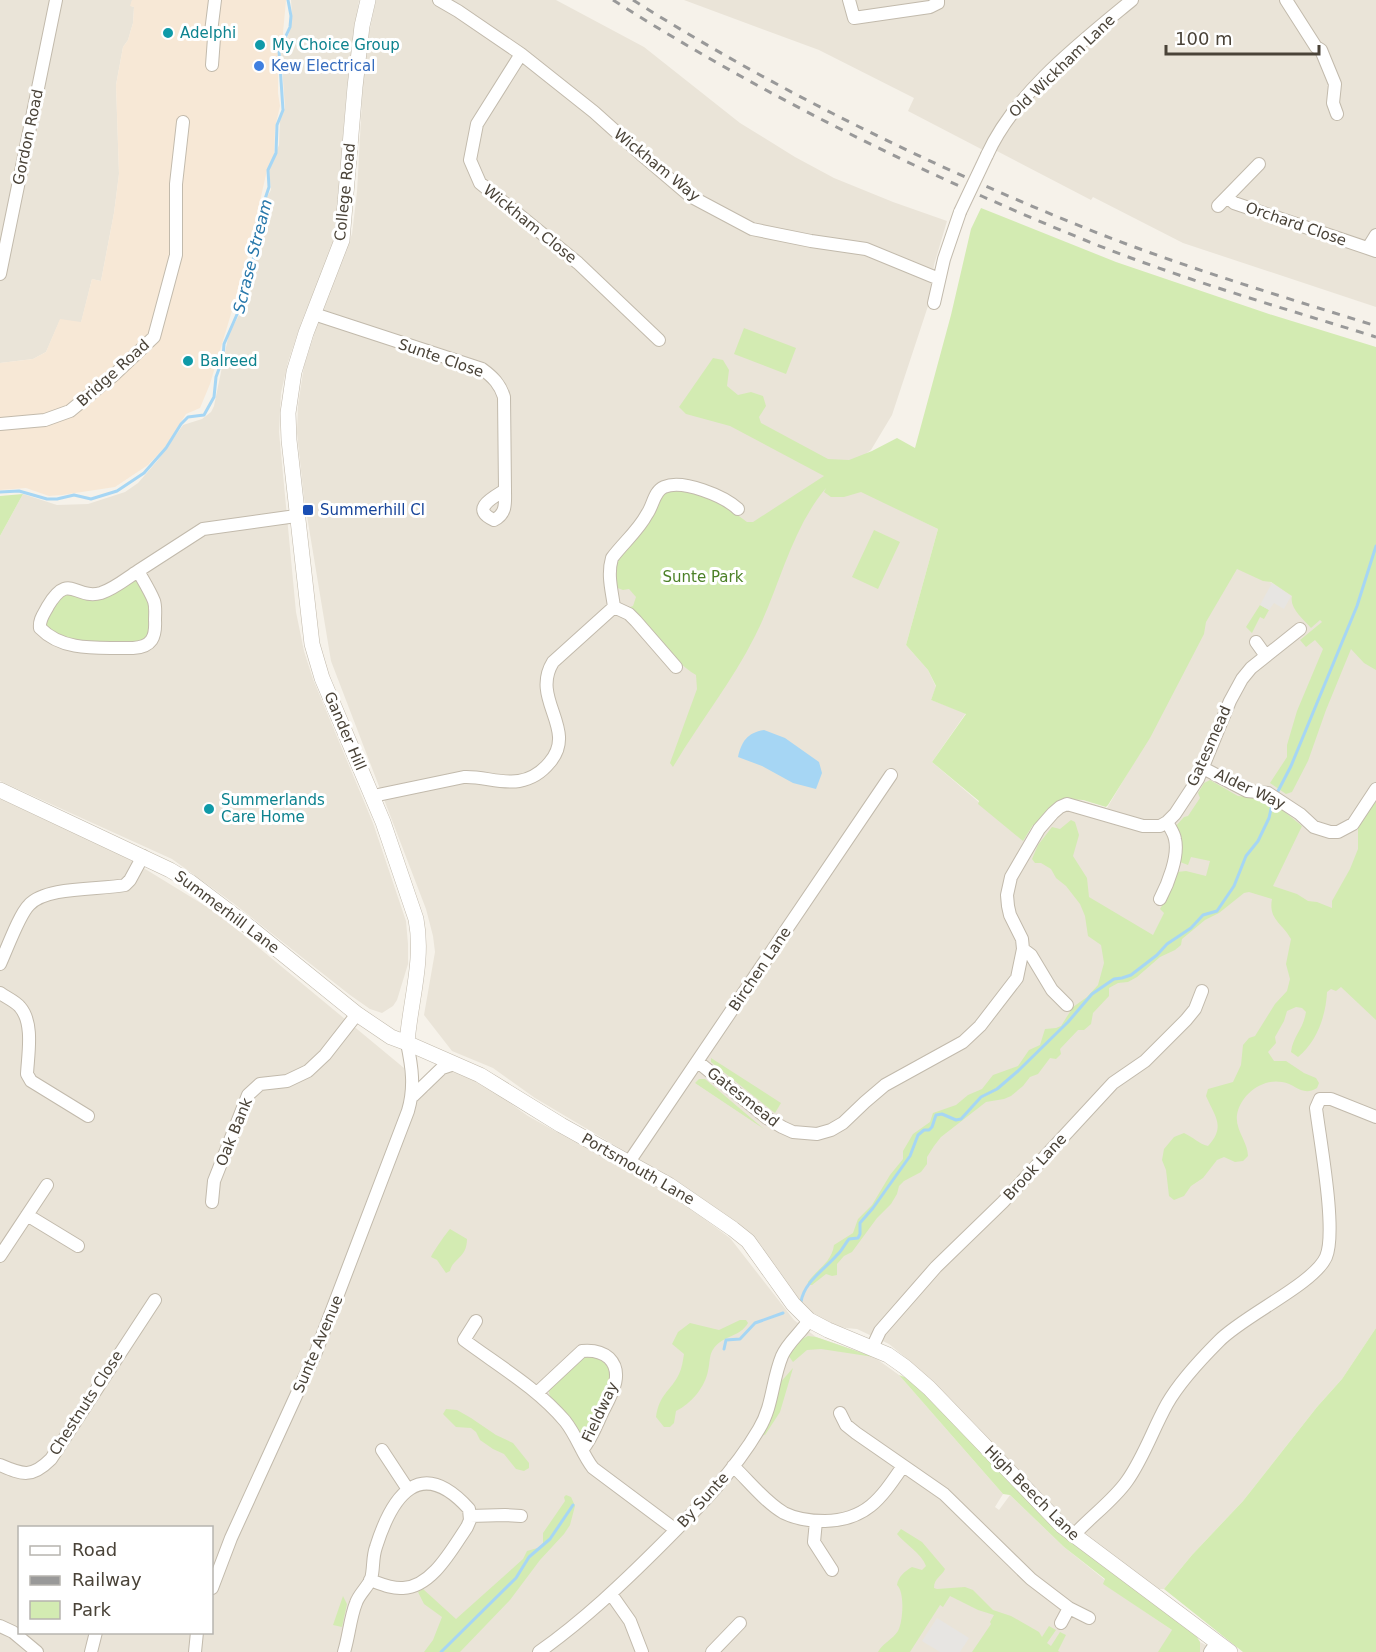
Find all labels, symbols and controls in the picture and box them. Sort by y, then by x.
street label: Old Wickham Lane [1005,11,1119,121]
scale bar [1166,18,1319,56]
place label: Adelphi [180,24,236,42]
marker: Adelphi [161,26,175,40]
text: 100 m [1175,28,1233,49]
place label: My Choice Group [272,36,400,54]
marker: My Choice Group [253,38,267,52]
place label: Kew Electrical [271,57,375,75]
marker: Kew Electrical [252,59,266,73]
street label: Gordon Road [9,88,47,186]
street label: Wickham Way [610,125,704,205]
street label: College Road [331,142,359,242]
street label: Wickham Close [480,181,580,267]
water label: Scrase Stream [229,197,276,315]
street label: Orchard Close [1243,198,1349,250]
street label: Sunte Close [396,335,486,381]
street label: Bridge Road [73,336,153,410]
place label: Balreed [200,352,257,370]
marker: Balreed [181,354,195,368]
place label: Summerhill Cl [320,501,425,519]
marker: Summerhill Cl [301,503,315,517]
park label: Sunte Park [663,568,744,586]
street label: Gander Hill [320,689,370,773]
street label: Gatesmead [1183,703,1235,789]
street label: Alder Way [1212,765,1288,813]
place label: Summerlands Care Home [221,791,325,826]
marker: Summerlands Care Home [202,802,216,816]
street label: Summerhill Lane [171,867,283,957]
street label: Birchen Lane [725,923,795,1015]
street label: Gatesmead [703,1063,783,1131]
street label: Oak Bank [212,1095,256,1169]
street label: Portsmouth Lane [578,1129,698,1209]
street label: Brook Lane [1000,1130,1070,1204]
street label: Sunte Avenue [289,1293,347,1395]
street label: Chestnuts Close [45,1347,127,1459]
street label: Fieldway [578,1379,622,1445]
street label: High Beech Lane [981,1442,1083,1544]
street label: By Sunte [674,1469,732,1531]
legend [18,1526,213,1634]
text: Road [72,1539,117,1560]
text: Railway [72,1569,142,1590]
text: Park [72,1599,111,1620]

